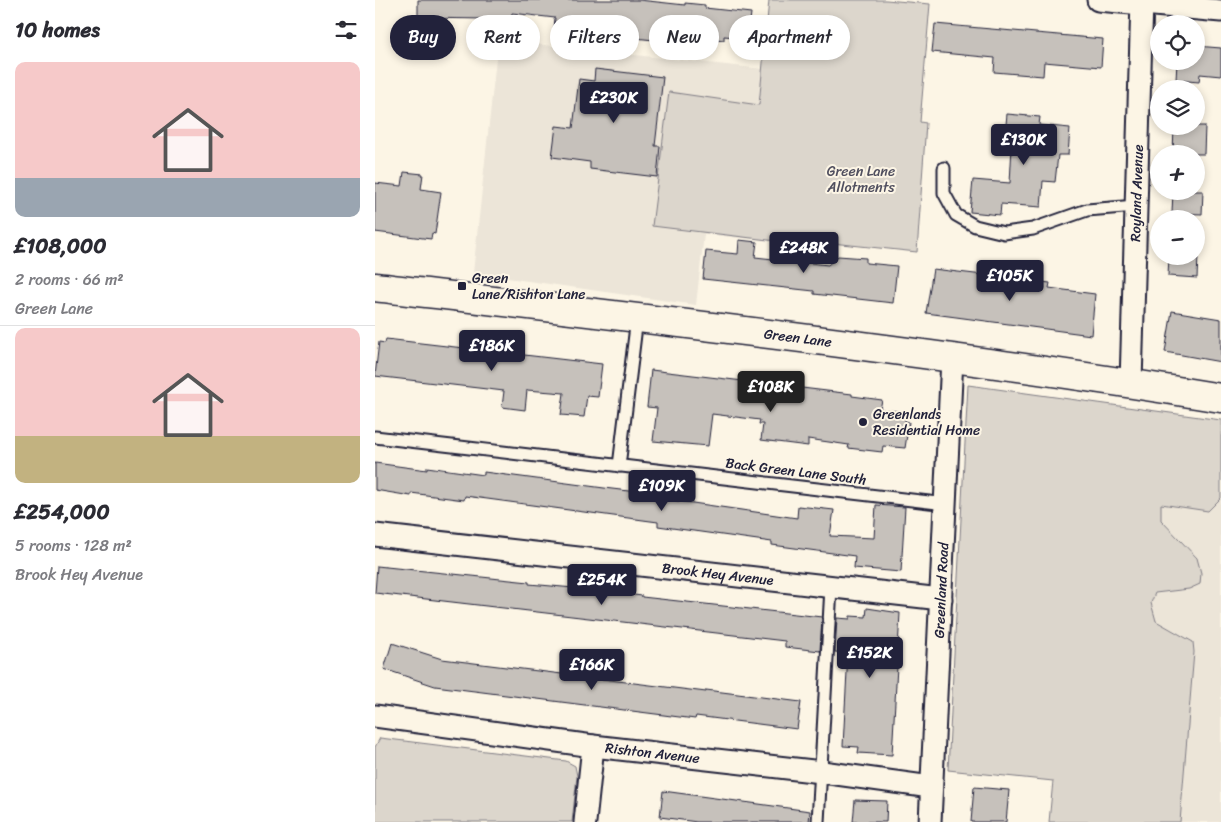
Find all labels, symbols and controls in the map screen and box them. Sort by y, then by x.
text: 10 homes [15,11,100,49]
chip: Buy [390,15,456,60]
chip: Rent [466,15,540,60]
chip: Filters [550,15,639,60]
chip: New [649,15,719,60]
chip: Apartment [729,15,850,60]
map controls [1150,15,1205,265]
button: locate [1150,15,1205,70]
icon: filters [332,16,360,44]
button: layers [1150,80,1205,135]
pin: £230K [579,82,649,124]
text: £230K [591,83,637,112]
icon: home [143,95,233,185]
pin: £130K [989,124,1059,166]
text: £130K [1002,125,1046,154]
street label: Royland Avenue [1123,144,1151,242]
button: + [1150,145,1205,200]
park label: Green Lane Allotments [826,159,895,200]
button: − [1150,210,1205,265]
text: £108,000 [15,227,107,265]
pin: £248K [769,232,839,274]
text: £248K [780,233,828,262]
pin: £105K [975,260,1045,302]
text: £105K [988,261,1032,290]
text: 2 rooms · 66 m² [15,265,124,294]
place label: Green Lane/Rishton Lane [472,266,586,307]
marker: Green Lane/Rishton Lane [456,280,468,292]
text: Green Lane [15,294,93,323]
street label: Green Lane [762,321,833,355]
pin: £186K [457,330,527,372]
text: £186K [470,331,514,360]
icon: home [143,360,233,450]
pin: £108K [736,370,806,413]
text: £108K [749,372,793,401]
place label: Greenlands Residential Home [873,402,980,443]
marker: Greenlands Residential Home [857,416,869,428]
street label: Back Green Lane South [724,450,868,493]
pin: £109K [627,470,697,512]
text: £109K [639,471,685,500]
text: £254,000 [15,493,110,531]
text: 5 rooms · 128 m² [15,531,132,560]
street label: Greenland Road [927,540,956,639]
street label: Brook Hey Avenue [661,556,775,593]
text: Brook Hey Avenue [15,560,143,589]
pin: £254K [567,564,637,606]
text: £254K [578,565,626,594]
pin: £152K [835,636,905,679]
text: £152K [848,638,892,667]
pin: £166K [557,648,627,691]
text: £166K [570,650,614,679]
street label: Rishton Avenue [604,735,701,771]

